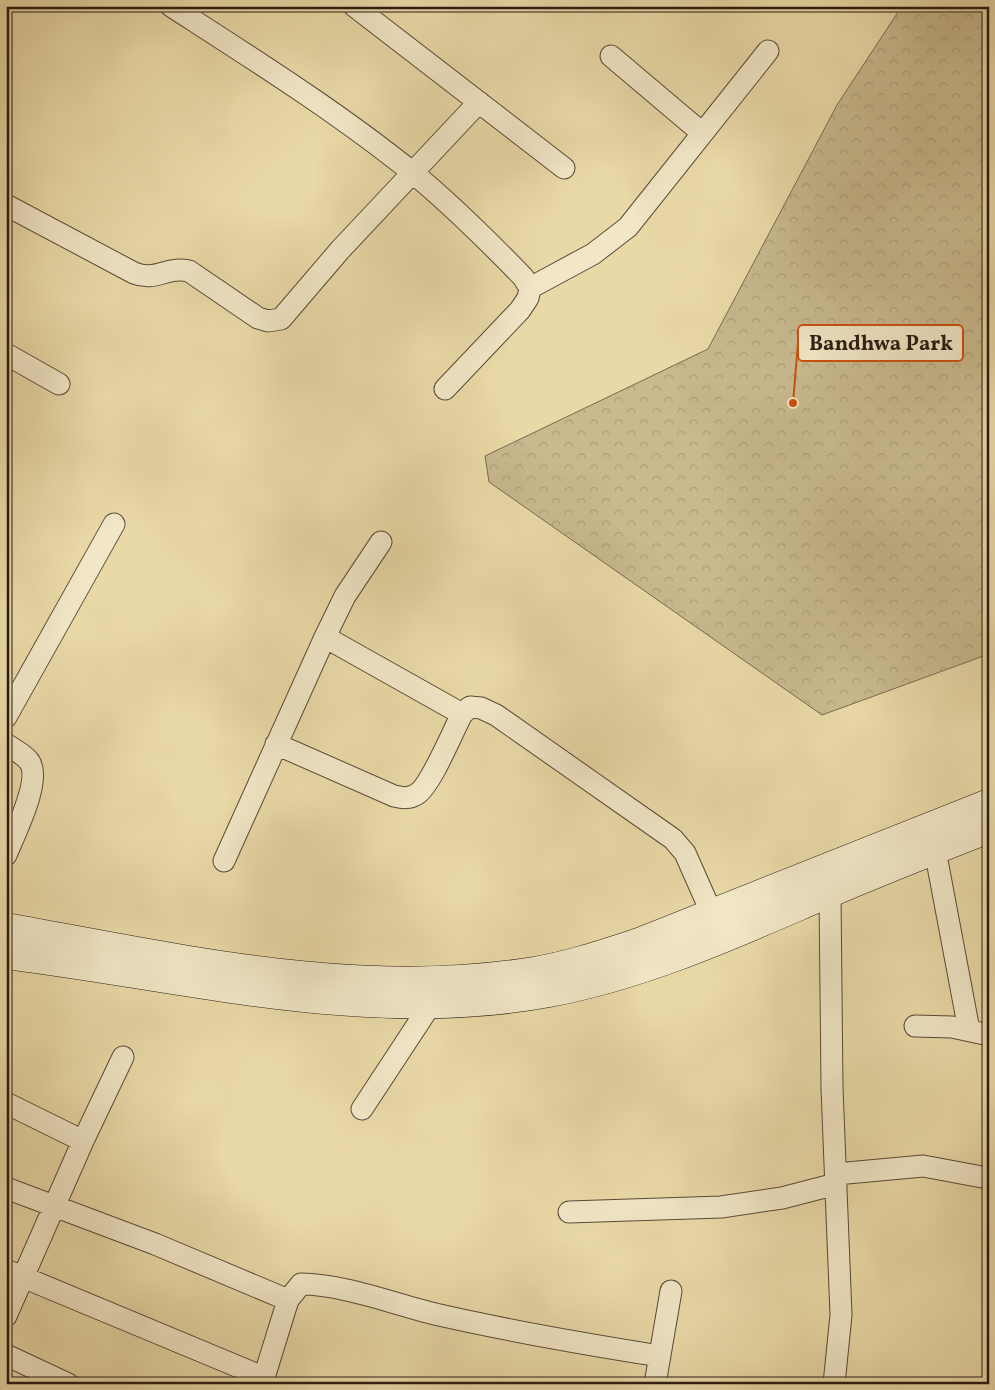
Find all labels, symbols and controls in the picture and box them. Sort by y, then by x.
callout: Bandhwa Park [798,325,963,361]
text: Bandhwa Park [809,330,953,359]

